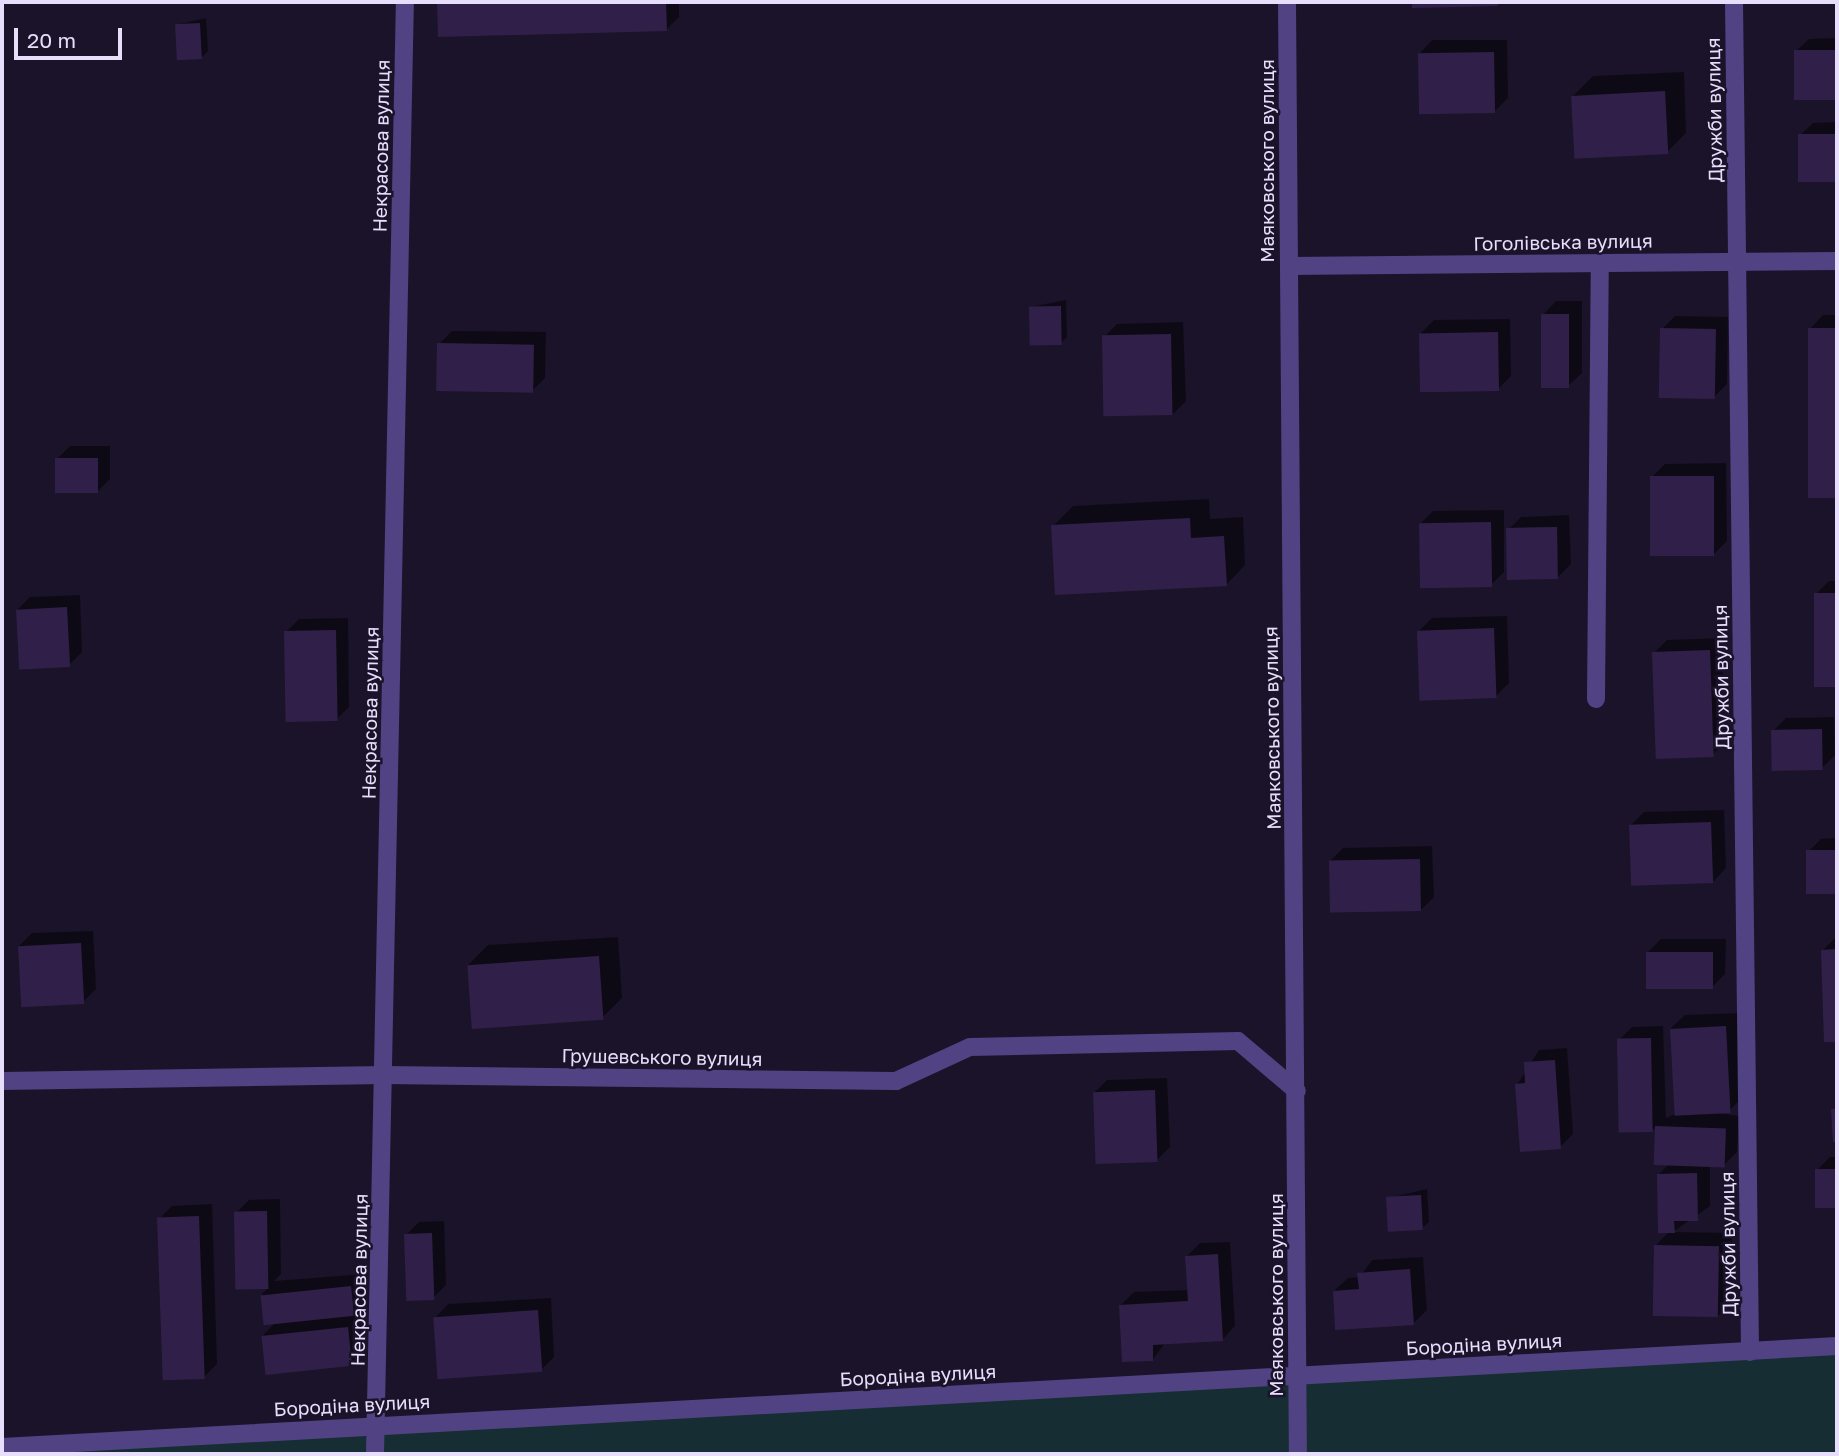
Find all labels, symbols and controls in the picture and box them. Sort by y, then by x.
scale bar [18,14,126,58]
text: 20 m [27,27,76,53]
street label: Дружби вулиця [1701,37,1727,183]
street label: Некрасова вулиця [368,59,394,233]
street label: Маяковського вулиця [1256,59,1278,263]
street label: Гоголівська вулиця [1473,229,1653,255]
street label: Дружби вулиця [1708,604,1734,750]
street label: Некрасова вулиця [357,626,383,800]
street label: Маяковського вулиця [1259,626,1285,830]
street label: Грушевського вулиця [561,1044,763,1070]
street label: Дружби вулиця [1715,1171,1741,1317]
street label: Некрасова вулиця [346,1193,372,1367]
street label: Маяковського вулиця [1265,1193,1287,1397]
street label: Бородіна вулиця [1405,1329,1563,1359]
street label: Бородіна вулиця [839,1360,997,1390]
street label: Бородіна вулиця [273,1390,431,1420]

